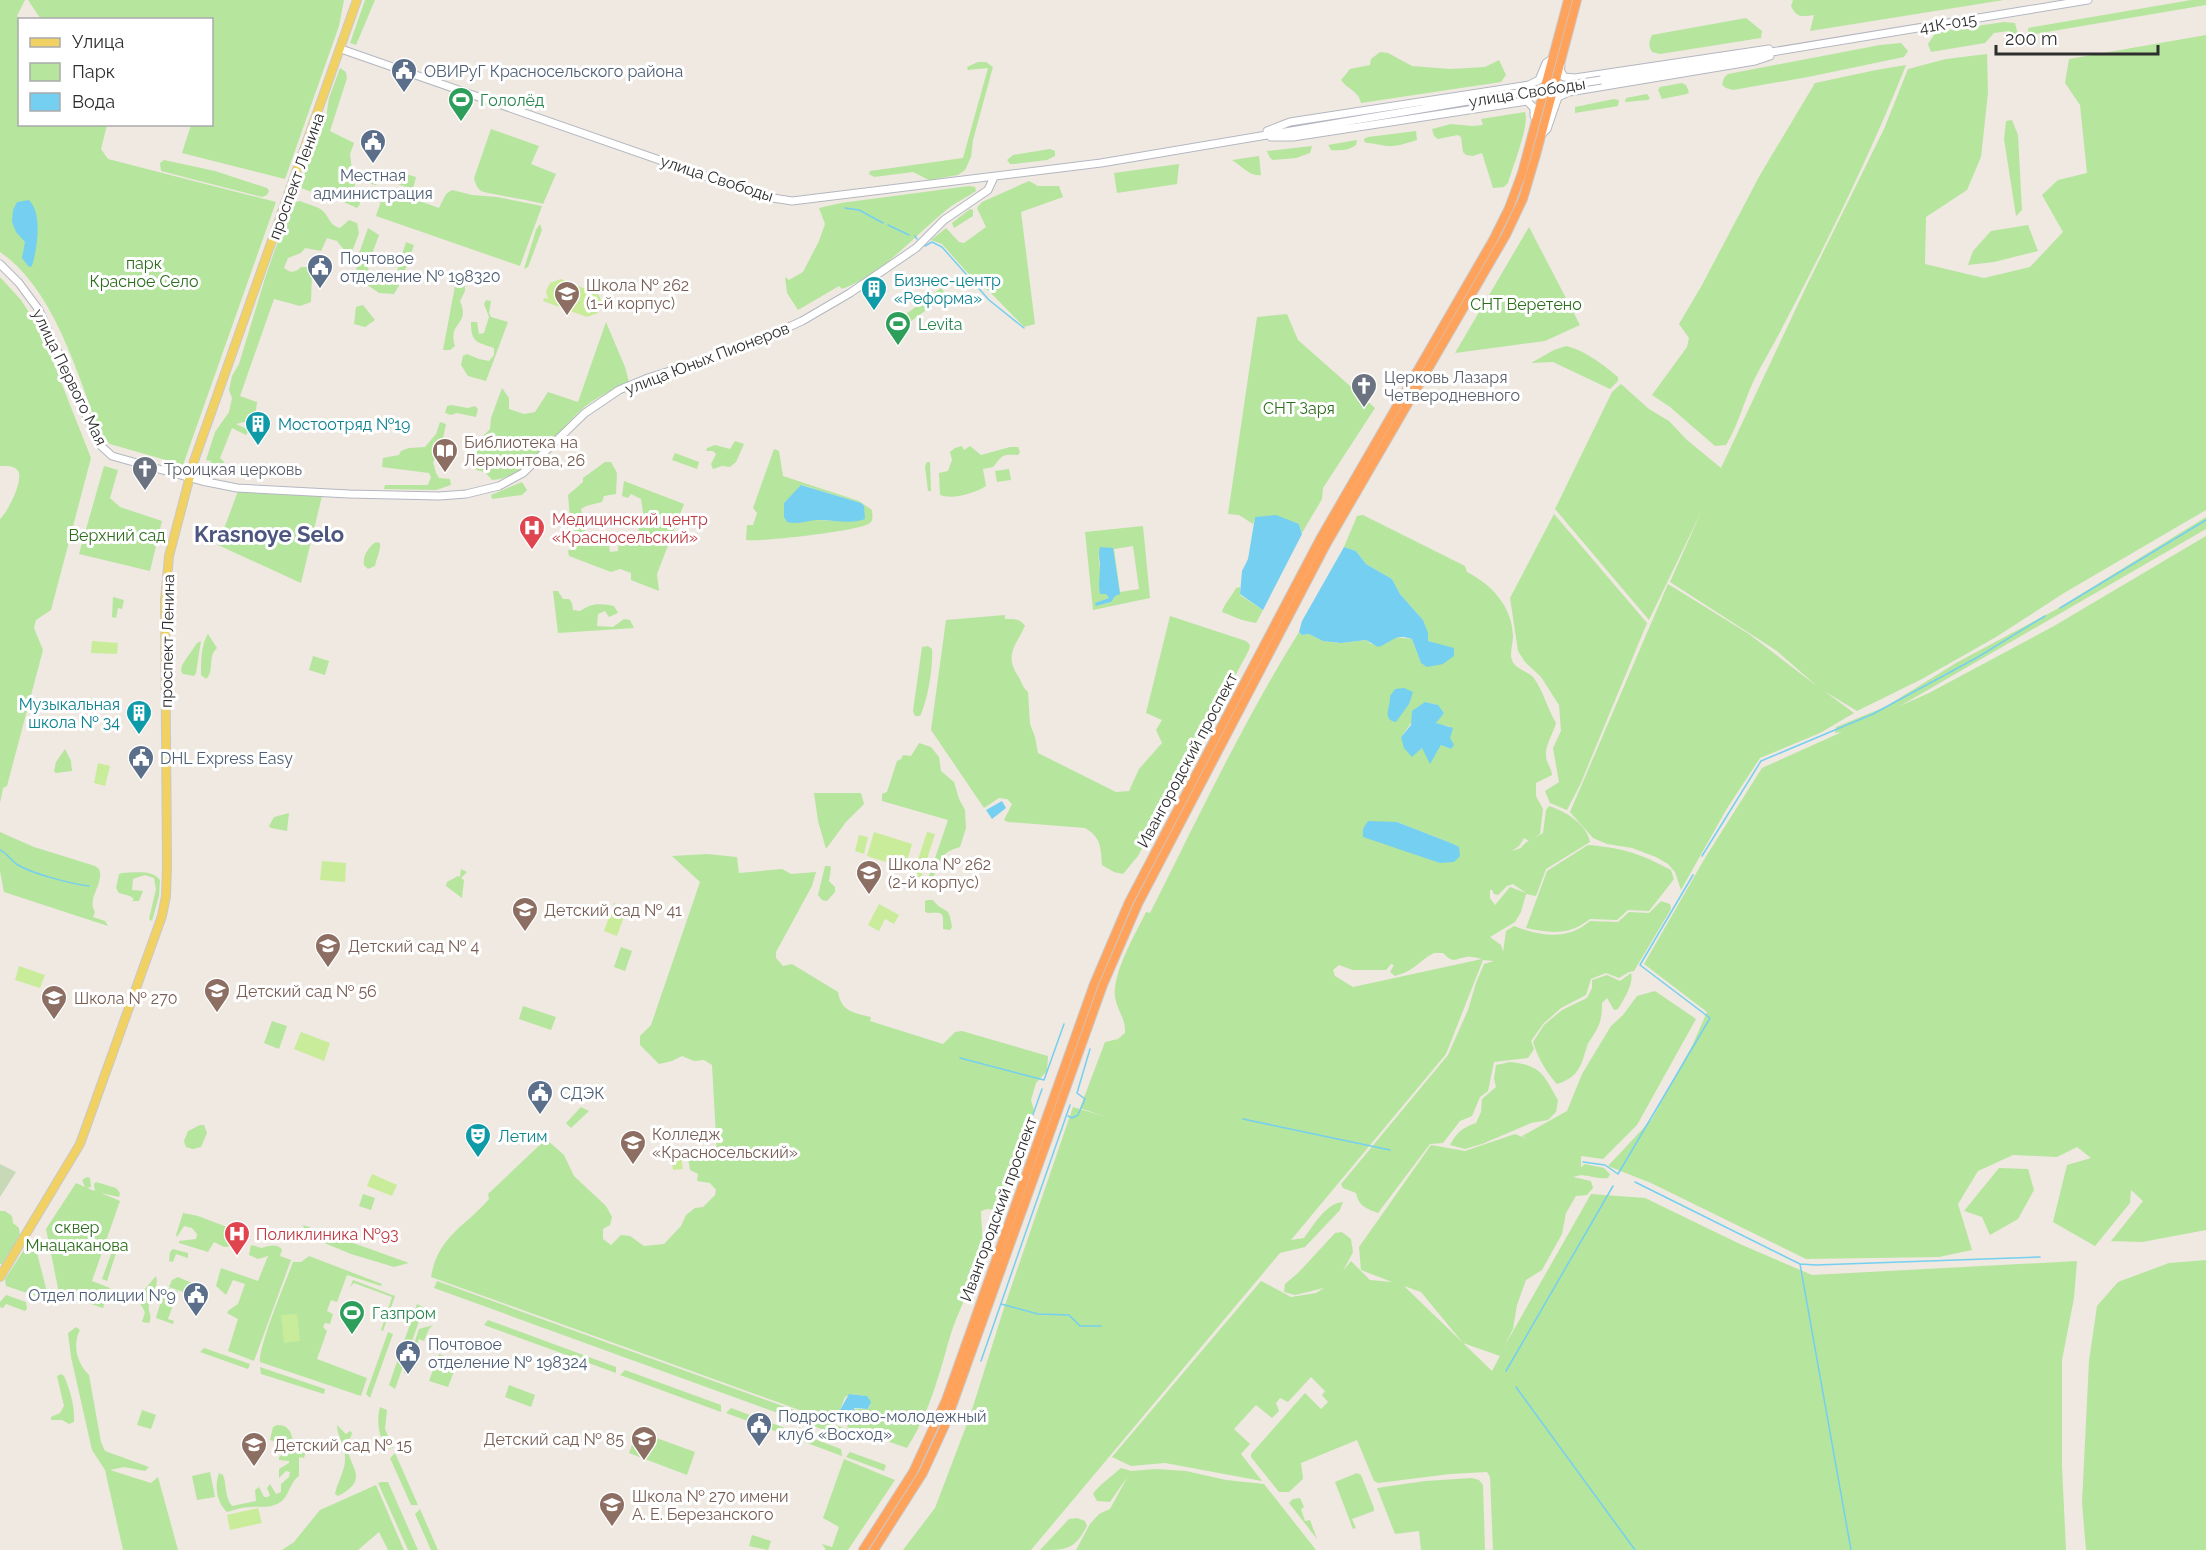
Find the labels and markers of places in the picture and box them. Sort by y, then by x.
public building icon: ОВИРуГ Красносельского района [389,56,419,94]
place label: ОВИРуГ Красносельского района [424,62,683,81]
sports icon: Гололёд [446,85,476,123]
place label: Гололёд [480,91,544,110]
public building icon: Местная администрация [358,127,388,165]
place label: Местная администрация [313,166,433,203]
place label: Почтовое отделение № 198320 [340,249,501,286]
public building icon: Почтовое отделение № 198320 [305,252,335,290]
place label: Бизнес-центр «Реформа» [894,271,1001,308]
building icon: Бизнес-центр «Реформа» [859,274,889,312]
place label: Школа № 262 (1-й корпус) [586,276,689,313]
school or university icon: Школа № 262 (1-й корпус) [552,279,582,317]
sports icon: Levita [883,309,913,347]
place label: Levita [918,315,962,334]
place label: Церковь Лазаря Четверодневного [1384,368,1520,405]
church icon: Церковь Лазаря Четверодневного [1349,371,1379,409]
building icon: Мостоотряд №19 [243,409,273,447]
place label: Мостоотряд №19 [278,415,411,434]
place label: Библиотека на Лермонтова, 26 [464,433,585,470]
library icon: Библиотека на Лермонтова, 26 [430,436,460,474]
church icon: Троицкая церковь [130,454,160,492]
place label: Троицкая церковь [164,460,302,479]
place label: Медицинский центр «Красносельский» [552,510,708,547]
hospital icon: Медицинский центр «Красносельский» [517,513,547,551]
place label: Музыкальная школа № 34 [19,695,120,732]
building icon: Музыкальная школа № 34 [124,698,154,736]
public building icon: DHL Express Easy [126,743,156,781]
place label: DHL Express Easy [160,749,293,768]
place label: Школа № 262 (2-й корпус) [888,855,991,892]
school or university icon: Школа № 262 (2-й корпус) [854,858,884,896]
school or university icon: Детский сад № 41 [510,895,540,933]
place label: Детский сад № 41 [544,901,682,920]
school or university icon: Детский сад № 4 [313,931,343,969]
place label: Детский сад № 4 [348,937,479,956]
school or university icon: Детский сад № 56 [202,976,232,1014]
place label: Детский сад № 56 [236,982,377,1001]
school or university icon: Школа № 270 [39,983,69,1021]
place label: Школа № 270 [74,989,177,1008]
public building icon: СДЭК [525,1078,555,1116]
place label: СДЭК [560,1084,604,1103]
theatre icon: Летим [463,1121,493,1159]
place label: Колледж «Красносельский» [652,1125,798,1162]
place label: Летим [498,1127,547,1146]
school or university icon: Колледж «Красносельский» [618,1128,648,1166]
hospital icon: Поликлиника №93 [222,1219,252,1257]
place label: Поликлиника №93 [256,1225,399,1244]
public building icon: Отдел полиции №9 [181,1280,211,1318]
place label: Отдел полиции №9 [28,1286,176,1305]
sports icon: Газпром [337,1298,367,1336]
place label: Газпром [372,1304,436,1323]
place label: Почтовое отделение № 198324 [428,1335,588,1372]
public building icon: Почтовое отделение № 198324 [393,1338,423,1376]
place label: Подростково-молодежный клуб «Восход» [778,1407,987,1444]
public building icon: Подростково-молодежный клуб «Восход» [744,1410,774,1448]
school or university icon: Детский сад № 85 [629,1424,659,1462]
school or university icon: Детский сад № 15 [239,1430,269,1468]
place label: Детский сад № 85 [483,1430,624,1449]
place label: Детский сад № 15 [274,1436,412,1455]
place label: Школа № 270 имени А. Е. Березанского [632,1487,788,1524]
school or university icon: Школа № 270 имени А. Е. Березанского [597,1490,627,1528]

